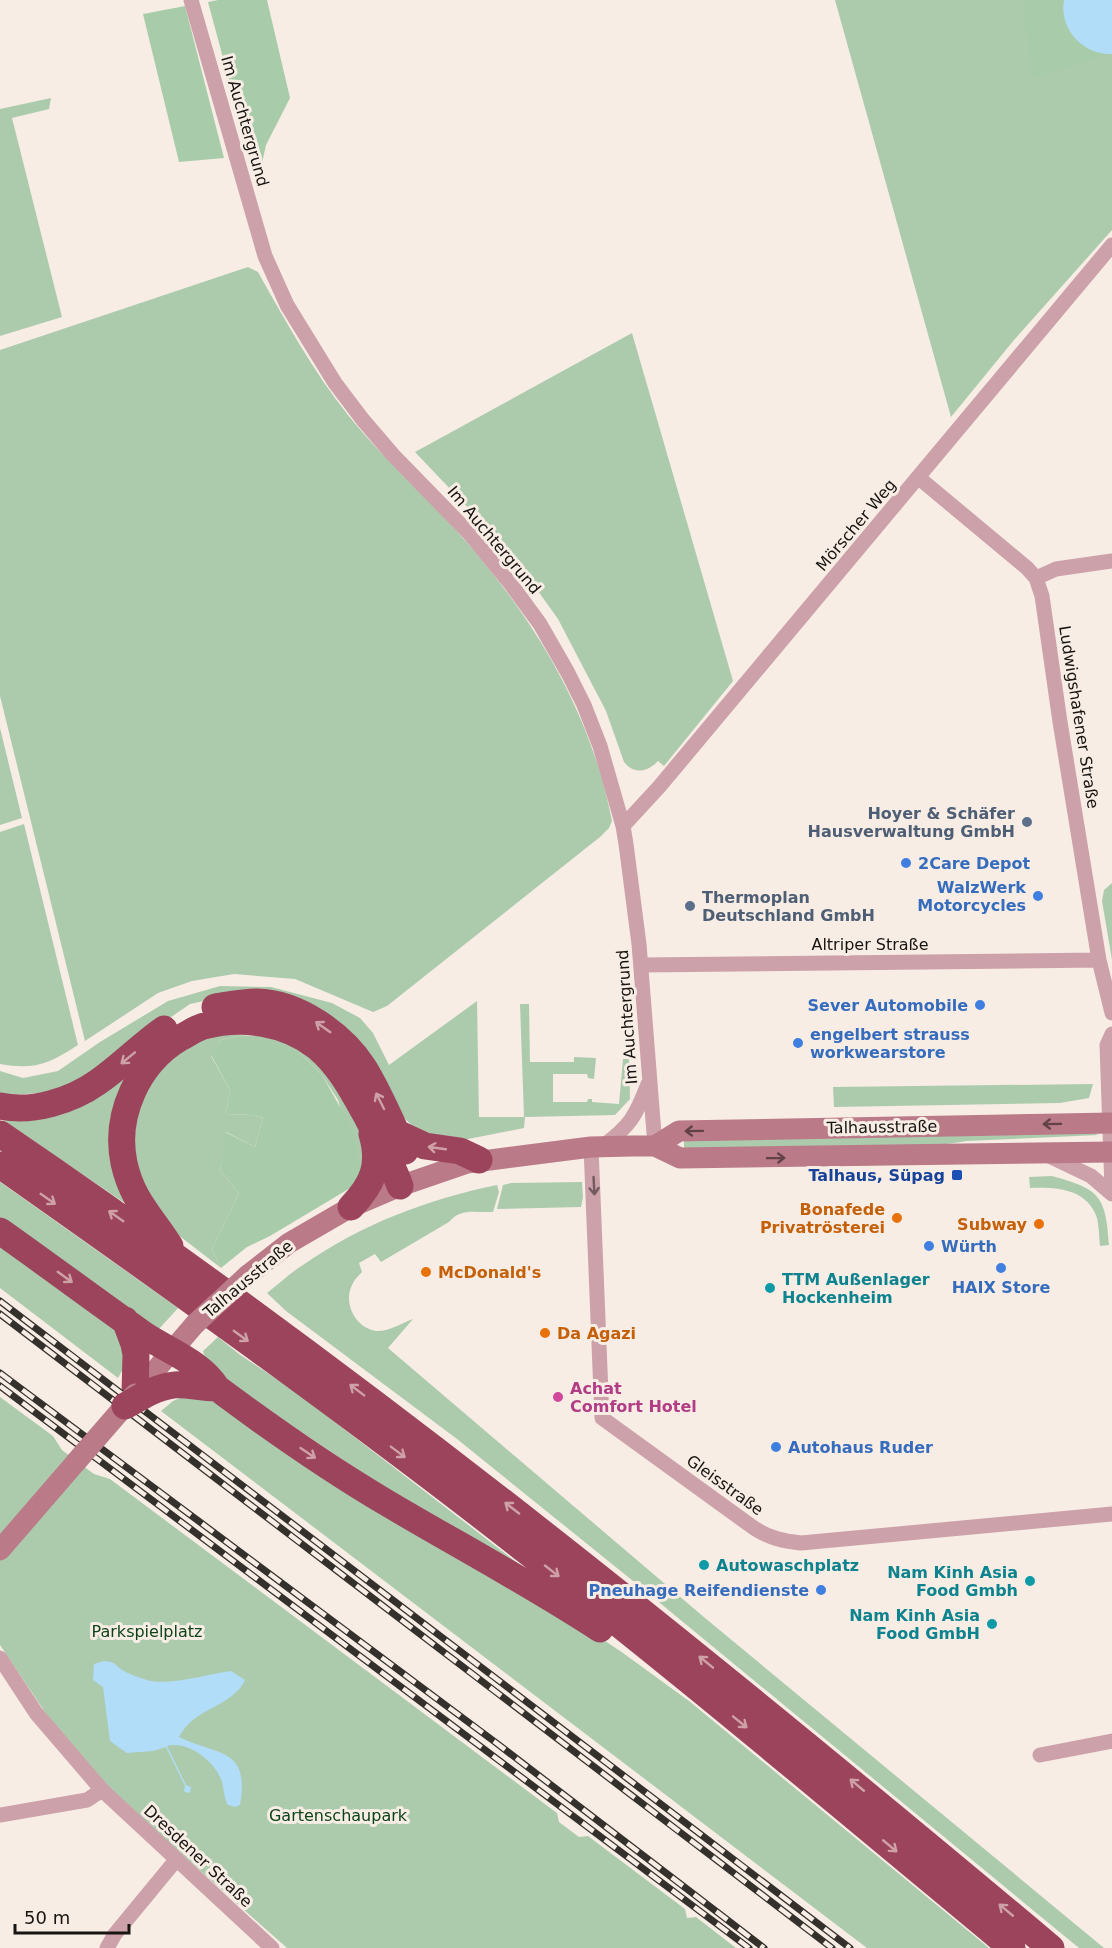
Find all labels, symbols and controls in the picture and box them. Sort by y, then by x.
street label: Im Auchtergrund [217,53,273,189]
street label: Mörscher Weg [812,475,900,575]
street label: Im Auchtergrund [443,482,545,598]
street label: Ludwigshafener Straße [1055,624,1103,810]
place label: Hoyer & Schäfer Hausverwaltung GmbH [808,804,1015,841]
marker: Hoyer & Schäfer Hausverwaltung GmbH [1020,815,1034,829]
place label: 2Care Depot [918,854,1031,873]
marker: 2Care Depot [899,856,913,870]
place label: WalzWerk Motorcycles [917,878,1026,915]
place label: Thermoplan Deutschland GmbH [702,888,875,925]
marker: WalzWerk Motorcycles [1031,889,1045,903]
marker: Thermoplan Deutschland GmbH [683,899,697,913]
street label: Altriper Straße [811,935,929,954]
street label: Im Auchtergrund [613,949,641,1085]
place label: Sever Automobile [808,996,968,1015]
marker: Sever Automobile [973,998,987,1012]
one-way arrow [315,1021,331,1033]
place label: engelbert strauss workwearstore [810,1025,970,1062]
marker: engelbert strauss workwearstore [791,1036,805,1050]
one-way arrow [120,1051,136,1064]
one-way arrow [374,1092,385,1110]
street label: Talhausstraße [825,1117,938,1137]
one-way arrow [1043,1118,1063,1130]
one-way arrow [685,1125,705,1137]
one-way arrow [428,1142,448,1153]
one-way arrow [766,1152,786,1163]
place label: Talhaus, Süpag [809,1166,945,1185]
marker: Talhaus, Süpag [950,1168,964,1182]
one-way arrow [588,1176,599,1196]
one-way arrow [39,1193,55,1205]
place label: Bonafede Privatrösterei [760,1200,885,1237]
one-way arrow [108,1210,124,1222]
marker: Bonafede Privatrösterei [890,1211,904,1225]
place label: Subway [957,1215,1028,1234]
marker: Subway [1032,1217,1046,1231]
street label: Talhausstraße [199,1236,297,1323]
place label: Würth [941,1237,997,1256]
marker: Würth [922,1239,936,1253]
marker: HAIX Store [994,1261,1008,1275]
place label: McDonald's [438,1263,541,1282]
marker: McDonald's [419,1265,433,1279]
place label: TTM Außenlager Hockenheim [782,1270,930,1307]
one-way arrow [56,1271,72,1283]
place label: HAIX Store [952,1278,1050,1297]
marker: TTM Außenlager Hockenheim [763,1281,777,1295]
place label: Da Agazi [557,1324,636,1343]
marker: Da Agazi [538,1326,552,1340]
one-way arrow [232,1330,248,1343]
place label: Achat Comfort Hotel [570,1379,697,1416]
one-way arrow [350,1384,366,1396]
marker: Achat Comfort Hotel [551,1390,565,1404]
place label: Autohaus Ruder [788,1438,933,1457]
marker: Autohaus Ruder [769,1440,783,1454]
one-way arrow [390,1445,406,1458]
one-way arrow [299,1447,316,1459]
street label: Gleisstraße [683,1451,767,1519]
one-way arrow [505,1502,521,1515]
place label: Autowaschplatz [716,1556,859,1575]
marker: Autowaschplatz [697,1558,711,1572]
place label: Nam Kinh Asia Food Gmbh [887,1563,1018,1600]
one-way arrow [544,1565,560,1578]
marker: Nam Kinh Asia Food Gmbh [1023,1574,1037,1588]
place label: Pneuhage Reifendienste [589,1581,809,1600]
marker: Pneuhage Reifendienste [814,1583,828,1597]
place label: Nam Kinh Asia Food GmbH [849,1606,980,1643]
marker: Nam Kinh Asia Food GmbH [985,1617,999,1631]
park label: Parkspielplatz [92,1622,202,1641]
one-way arrow [698,1656,714,1669]
one-way arrow [731,1715,747,1728]
one-way arrow [850,1778,865,1792]
street label: Dresdener Straße [140,1801,256,1911]
park label: Gartenschaupark [269,1806,408,1825]
one-way arrow [882,1839,897,1853]
scale bar [15,1897,129,1935]
one-way arrow [998,1904,1014,1917]
text: 50 m [24,1907,70,1928]

